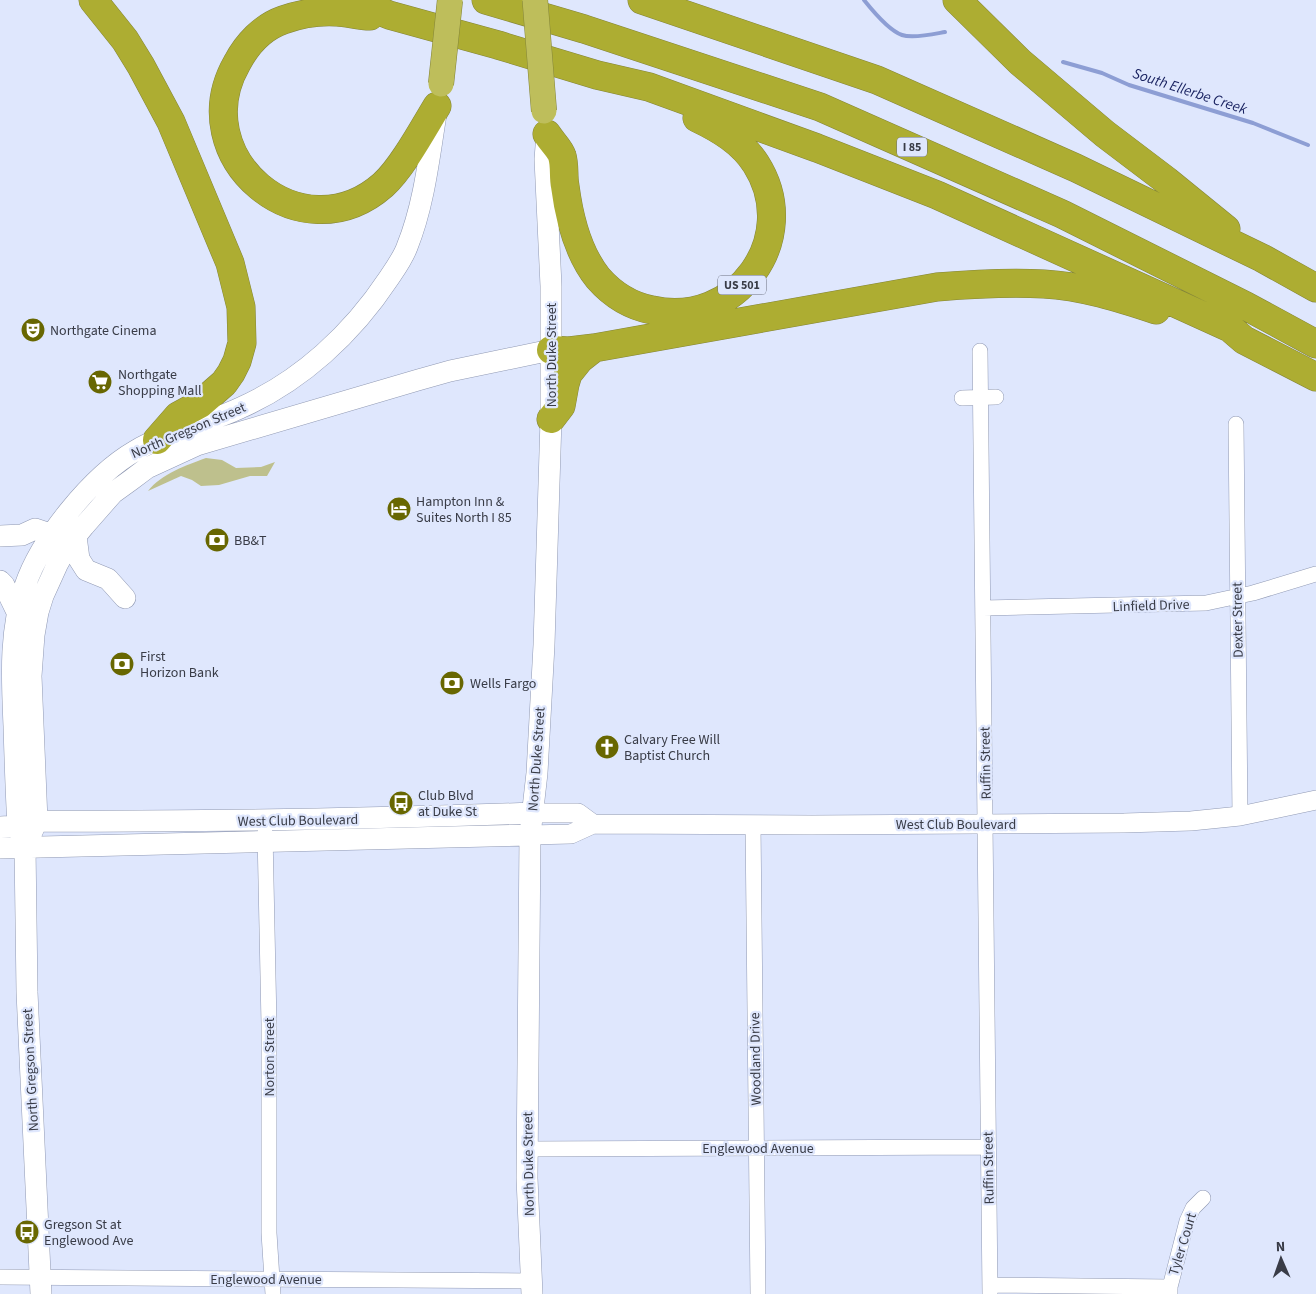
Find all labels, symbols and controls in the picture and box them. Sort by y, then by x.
water label: South Ellerbe Creek [1130,63,1251,120]
road number: I 85 [897,138,927,156]
road number: US 501 [718,276,766,294]
street label: North Duke Street [542,303,562,407]
theatre icon: Northgate Cinema [20,317,46,343]
place label: Northgate Cinema [50,321,157,341]
place label: Northgate Shopping Mall [118,365,202,401]
supermarket icon: Northgate Shopping Mall [87,369,113,395]
street label: North Gregson Street [128,398,249,464]
place label: Hampton Inn & Suites North I 85 [416,492,512,528]
hotel icon: Hampton Inn & Suites North I 85 [386,496,412,522]
bank icon: BB&T [204,527,230,553]
place label: BB&T [234,531,267,551]
street label: Dexter Street [1227,582,1249,658]
street label: Linfield Drive [1112,595,1190,617]
place label: First Horizon Bank [140,647,219,683]
bank icon: First Horizon Bank [109,651,135,677]
bank icon: Wells Fargo [439,670,465,696]
place label: Wells Fargo [470,674,536,694]
street label: North Duke Street [523,706,551,812]
street label: Ruffin Street [975,726,997,799]
place label: Calvary Free Will Baptist Church [624,730,721,766]
church icon: Calvary Free Will Baptist Church [594,734,620,760]
place label: Club Blvd at Duke St [418,786,477,822]
bus stop icon: Club Blvd at Duke St [388,790,414,816]
street label: West Club Boulevard [238,810,358,832]
street label: West Club Boulevard [896,815,1016,835]
street label: North Gregson Street [18,1008,44,1132]
street label: Woodland Drive [745,1012,767,1106]
street label: Norton Street [260,1017,280,1097]
street label: North Duke Street [518,1111,540,1216]
street label: Ruffin Street [978,1131,1000,1204]
street label: Englewood Avenue [702,1139,814,1159]
street label: Tyler Court [1164,1210,1202,1278]
place label: Gregson St at Englewood Ave [44,1215,133,1251]
bus stop icon: Gregson St at Englewood Ave [14,1219,40,1245]
north arrow [1256,1234,1306,1284]
text: N [1276,1237,1286,1257]
street label: Englewood Avenue [210,1270,322,1290]

